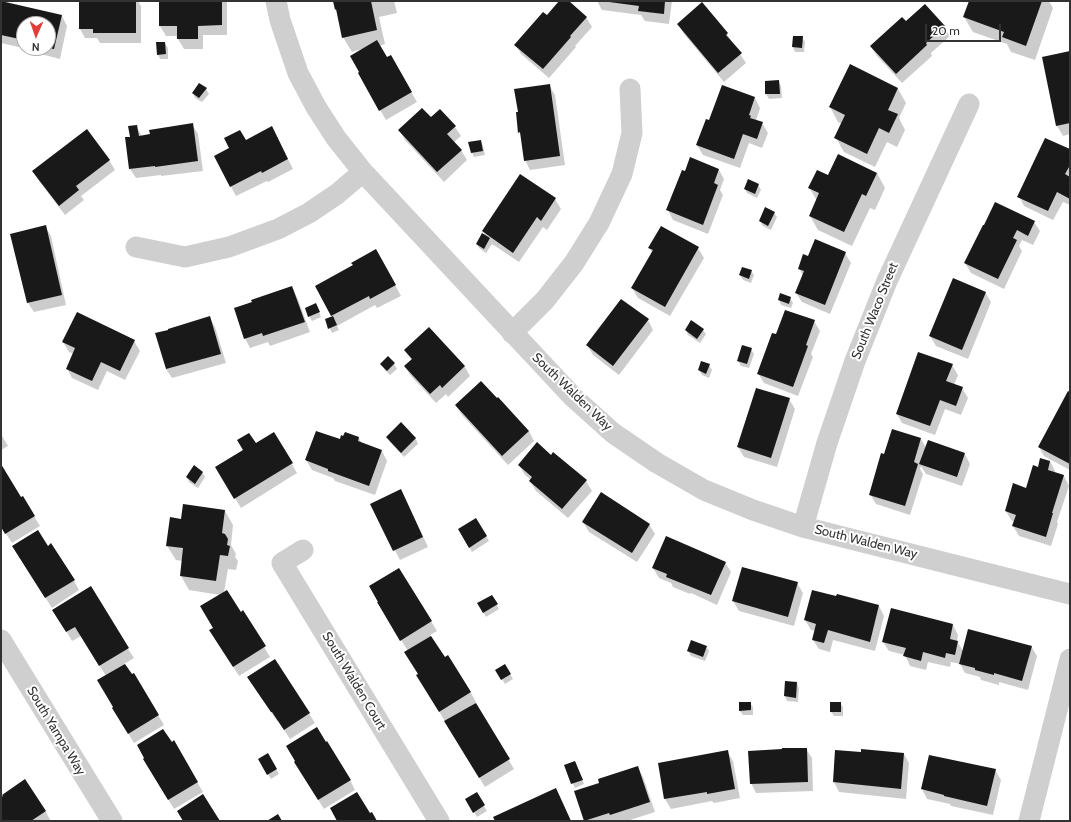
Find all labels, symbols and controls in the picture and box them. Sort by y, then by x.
north arrow [16,16,56,56]
scale bar [927,16,1003,42]
text: 20 m [932,23,960,38]
text: N [31,40,40,54]
street label: South Waco Street [848,260,902,362]
street label: South Walden Way [529,350,615,434]
street label: South Walden Way [813,522,919,562]
street label: South Walden Court [319,629,389,733]
street label: South Yampa Way [23,684,89,778]

